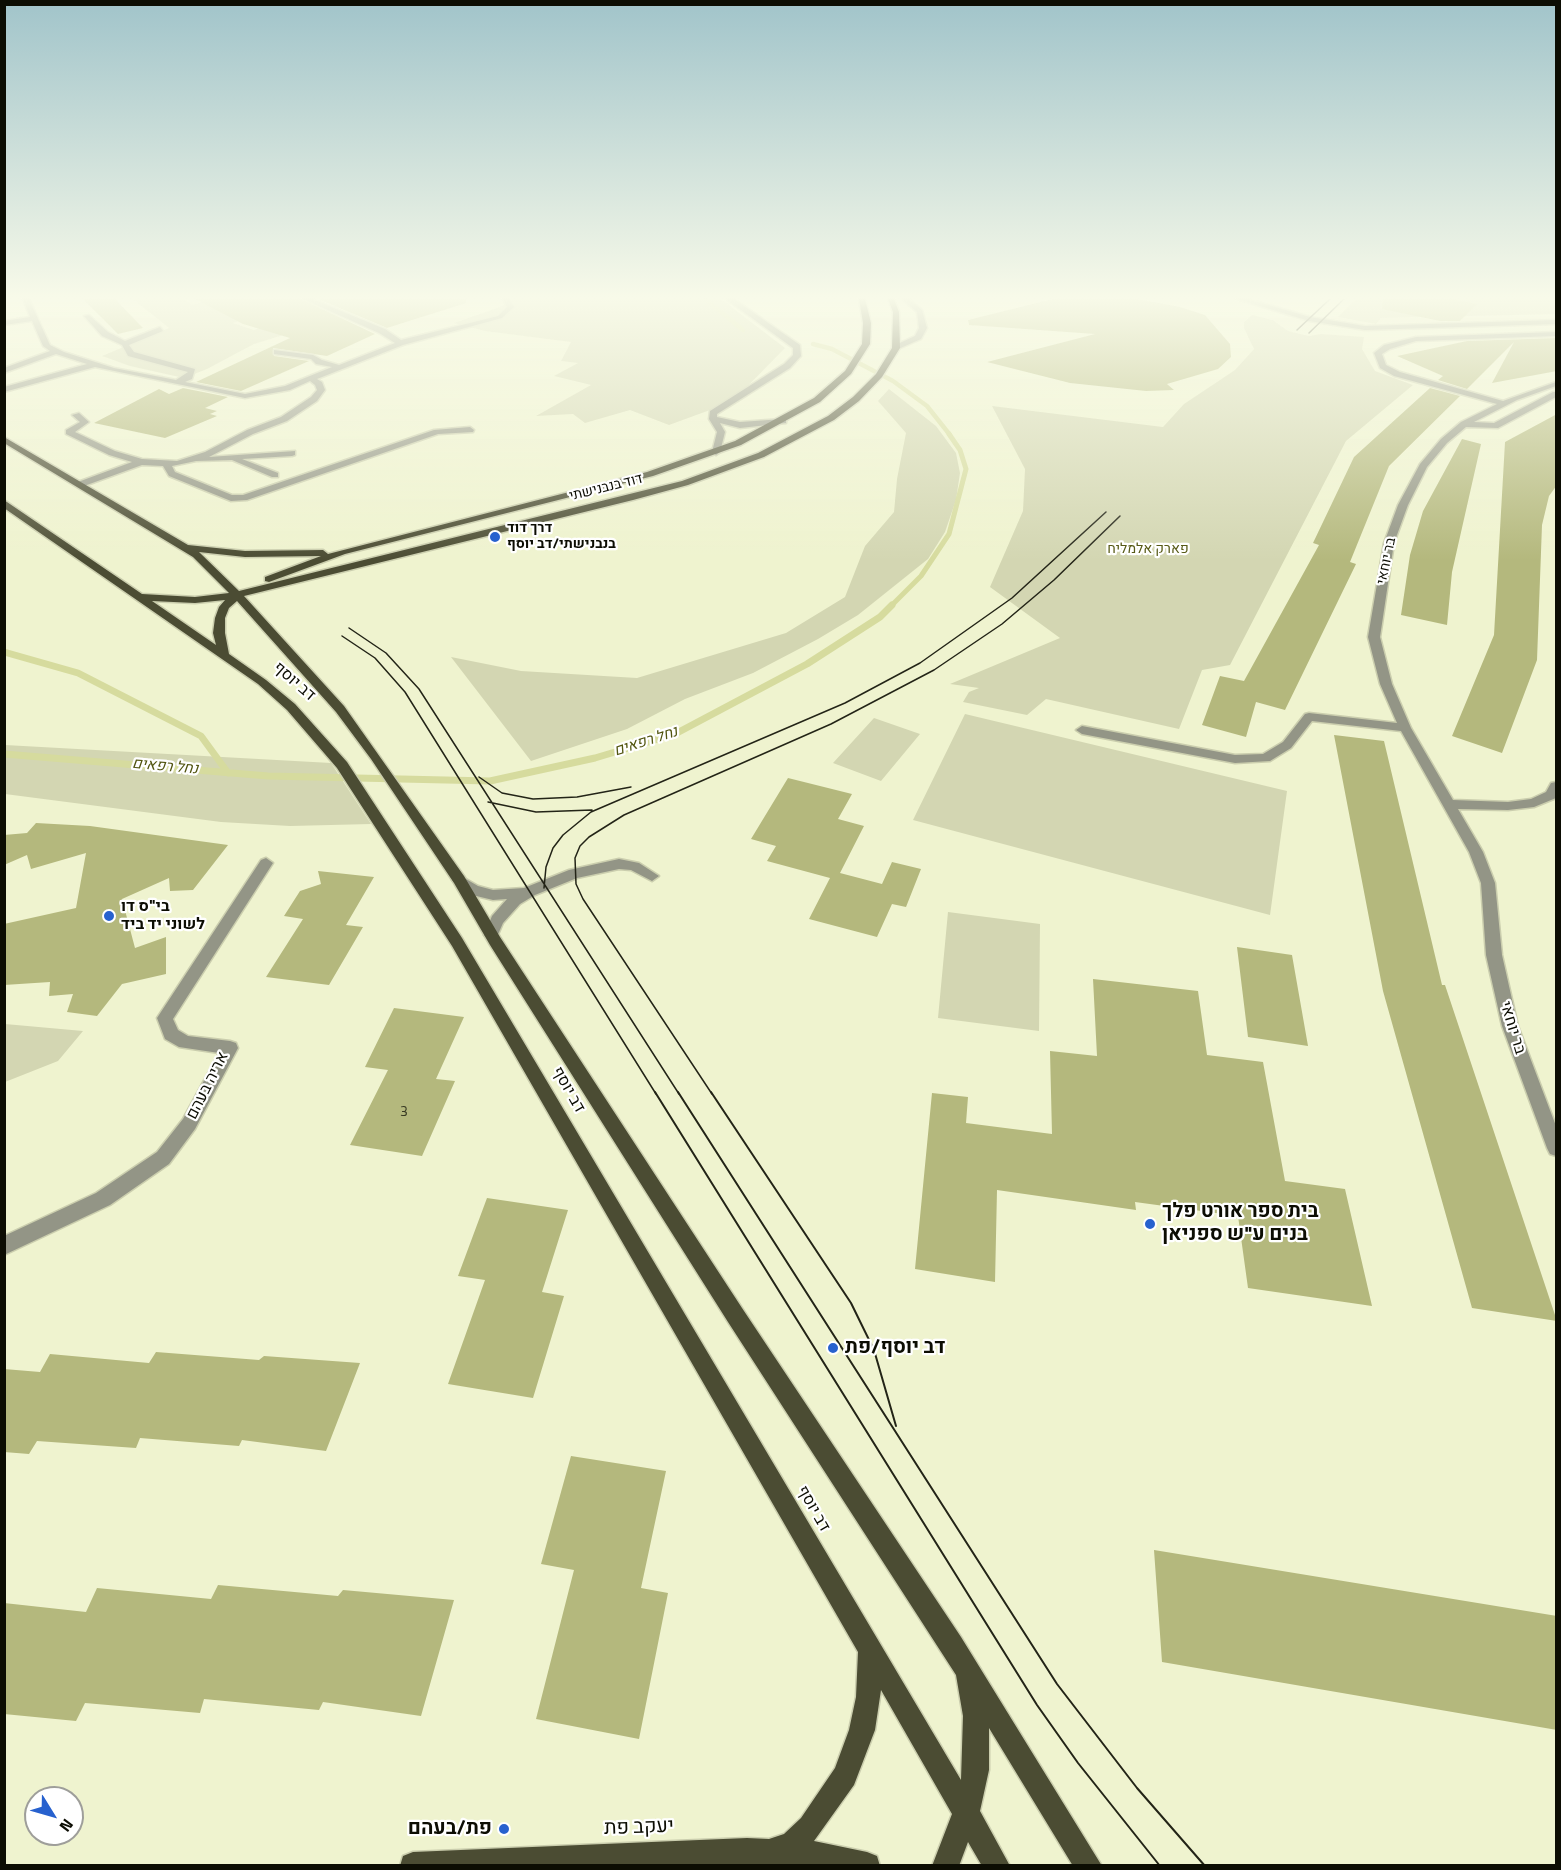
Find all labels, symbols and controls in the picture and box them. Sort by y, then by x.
street label: דוד בנבנישתי [568,471,644,505]
place label: דרך דוד בנבנישתי/דב יוסף [507,521,616,554]
marker: דרך דוד בנבנישתי/דב יוסף [488,530,502,544]
street label: בר יוחאי [1374,536,1400,586]
park label: פארק אלמליח [1107,542,1189,558]
street label: דב יוסף [269,659,319,705]
water label: נחל רפאים [612,723,680,761]
water label: נחל רפאים [131,755,199,779]
place label: בי"ס דו לשוני יד ביד [121,897,205,935]
marker: בי"ס דו לשוני יד ביד [102,909,116,923]
street label: בר יוחאי [1495,999,1529,1057]
street label: אריה בעהם [183,1049,233,1123]
street label: דב יוסף [547,1064,589,1116]
house number: 3 [400,1105,408,1121]
place label: בית ספר אורט פלך בנים ע"ש ספניאן [1162,1200,1319,1247]
marker: בית ספר אורט פלך בנים ע"ש ספניאן [1143,1217,1157,1231]
place label: דב יוסף/פת [845,1336,945,1360]
marker: דב יוסף/פת [826,1341,840,1355]
street label: דב יוסף [792,1483,834,1535]
north arrow [24,1786,84,1846]
text: N [54,1814,80,1837]
street label: יעקב פת [604,1815,674,1841]
place label: פת/בעהם [408,1817,492,1841]
marker: פת/בעהם [497,1822,511,1836]

